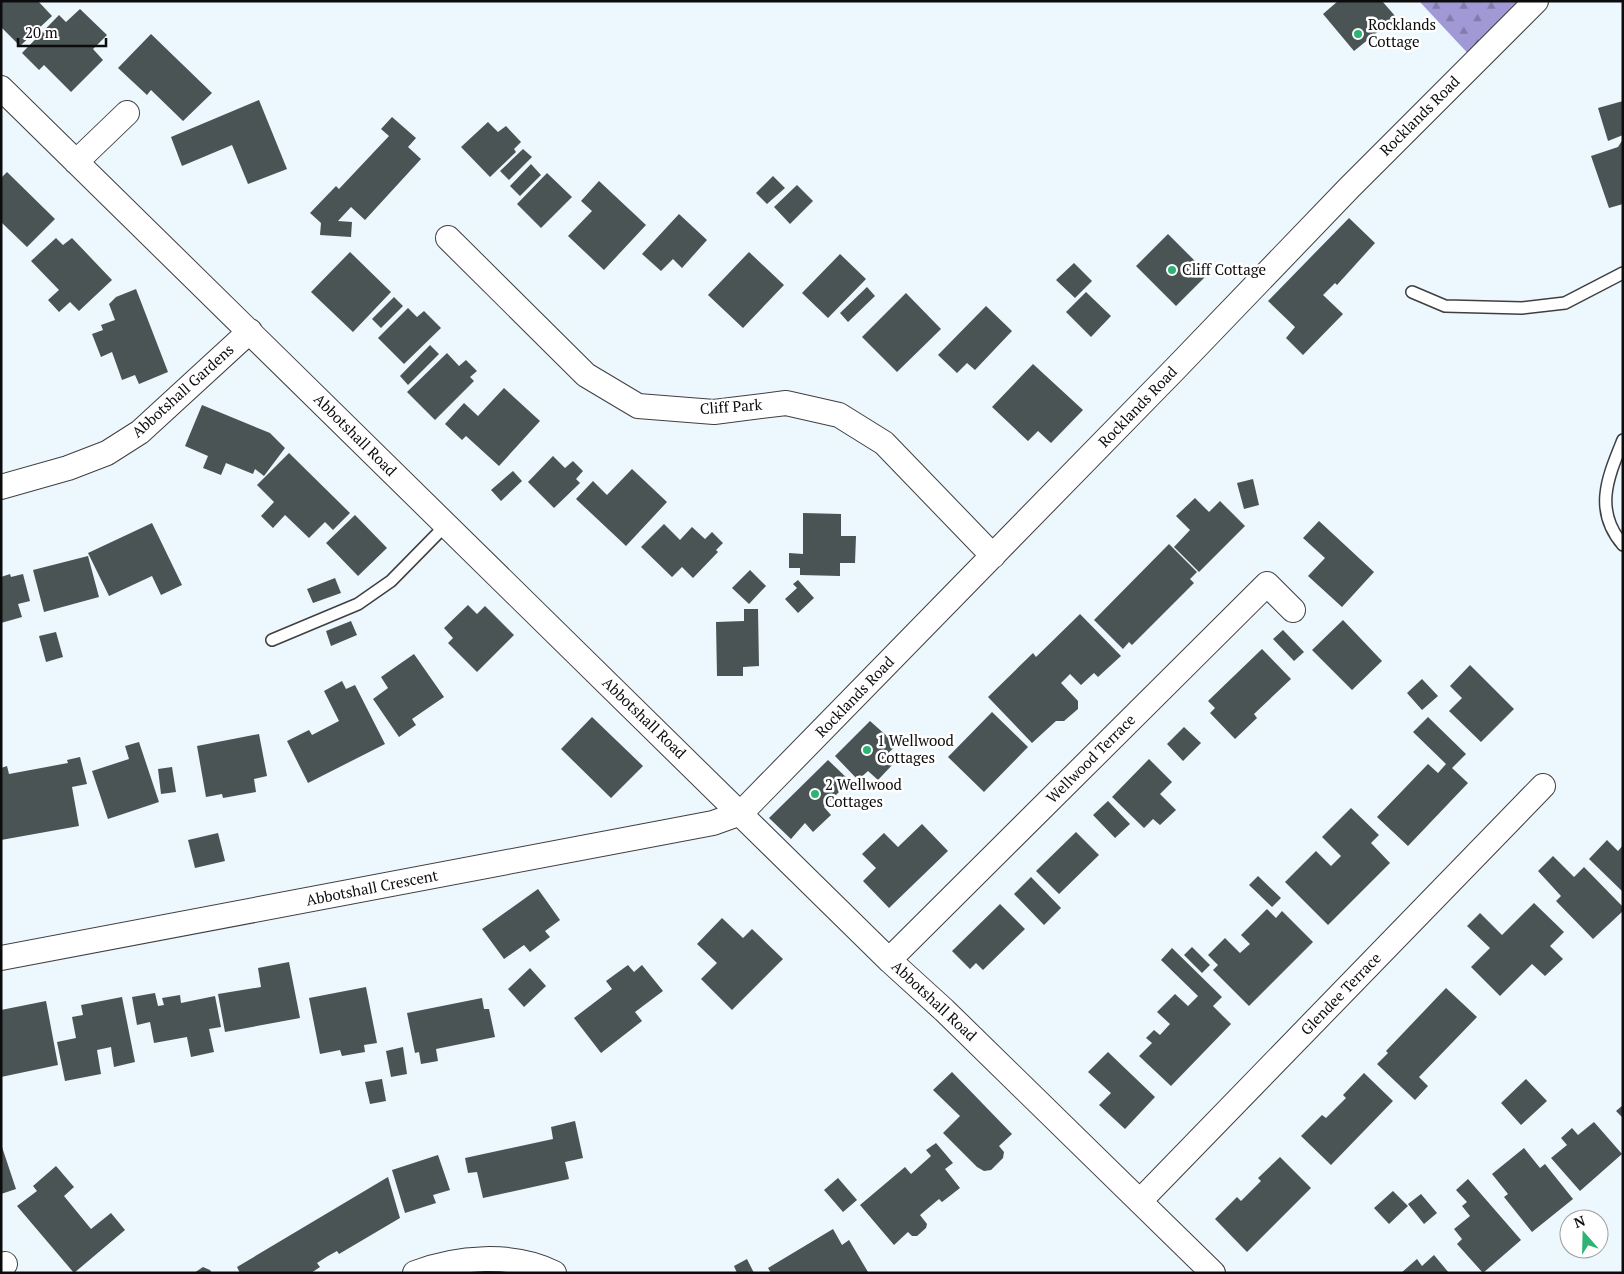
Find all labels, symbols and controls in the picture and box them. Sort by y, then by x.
place label: Rocklands Cottage [1368,14,1436,51]
scale bar [18,15,105,47]
text: 20 m [25,22,58,42]
marker: Rocklands Cottage [1352,28,1364,40]
street label: Rocklands Road [1375,71,1464,160]
place label: Cliff Cottage [1182,259,1266,279]
marker: Cliff Cottage [1166,264,1178,276]
street label: Abbotshall Gardens [127,339,238,441]
street label: Rocklands Road [1094,362,1181,451]
street label: Abbotshall Road [310,389,401,480]
street label: Cliff Park [699,394,763,418]
street label: Rocklands Road [811,652,898,741]
street label: Abbotshall Road [598,672,691,762]
street label: Wellwood Terrace [1041,709,1139,807]
place label: 1 Wellwood Cottages [877,730,954,767]
marker: 1 Wellwood Cottages [861,744,873,756]
place label: 2 Wellwood Cottages [825,774,902,811]
marker: 2 Wellwood Cottages [809,788,821,800]
street label: Abbotshall Crescent [304,864,440,910]
street label: Glendee Terrace [1296,948,1385,1039]
street label: Abbotshall Road [888,956,981,1045]
north arrow [1559,1209,1609,1259]
text: N [1571,1210,1588,1232]

